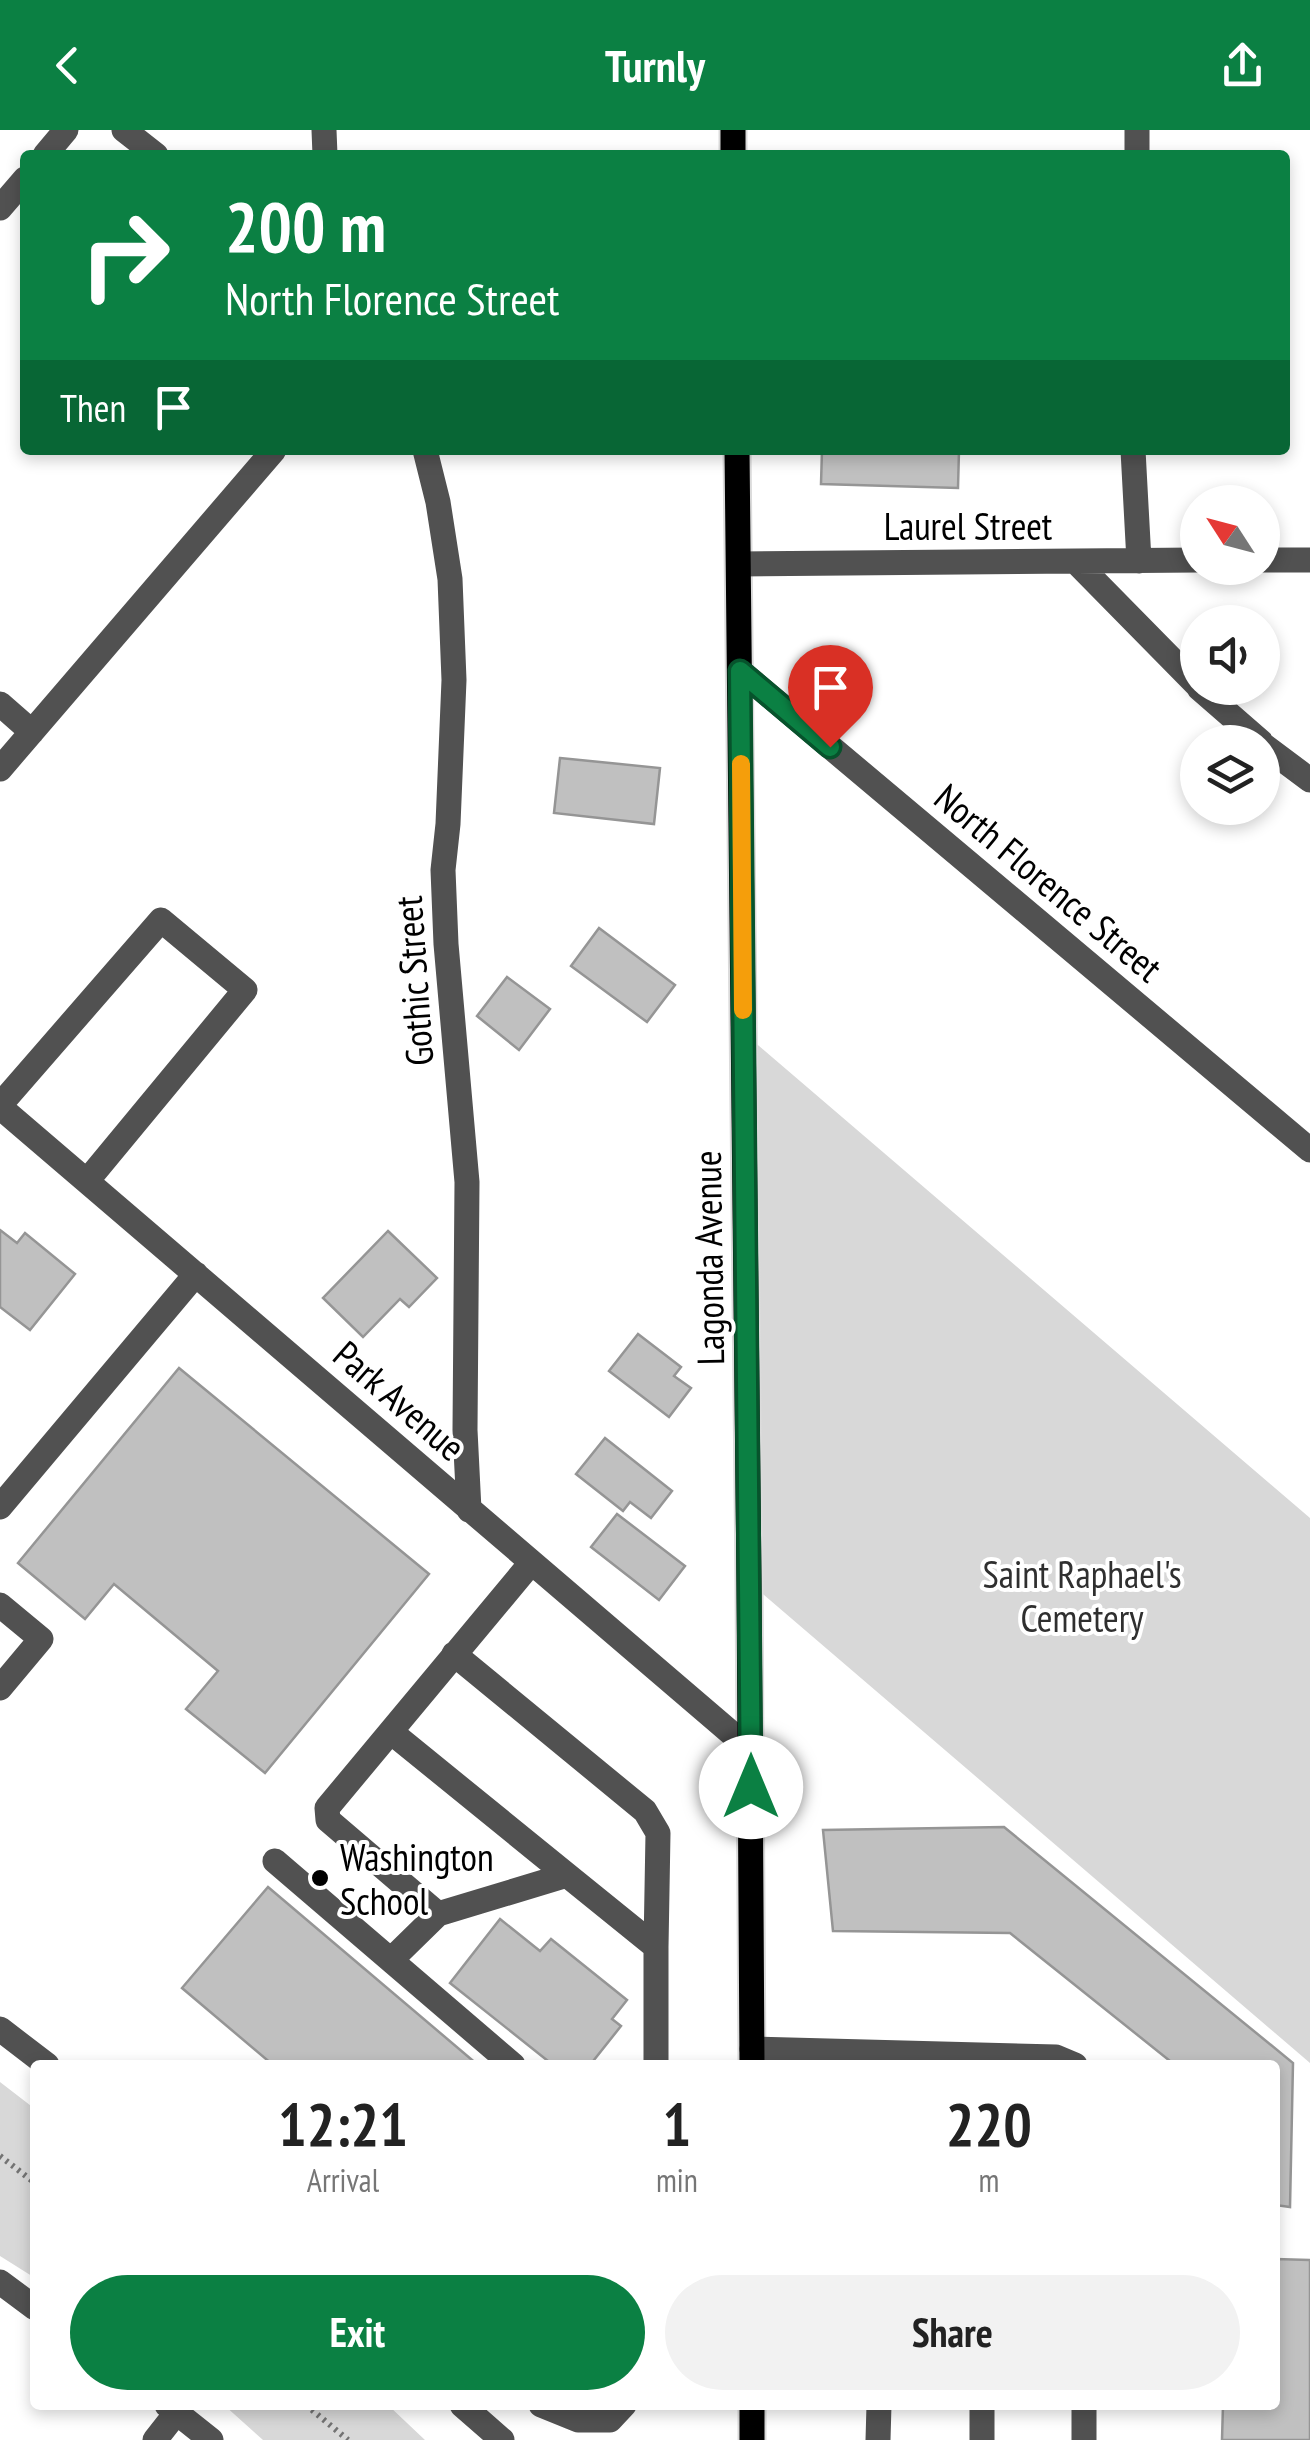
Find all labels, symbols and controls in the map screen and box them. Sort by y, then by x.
text: Turnly [605,36,705,94]
icon: back [40,38,95,93]
icon: share [1215,38,1270,93]
text: 200 m [225,181,386,271]
icon: right [60,190,190,320]
text: North Florence Street [225,269,560,327]
icon: arrive [146,380,201,435]
text: Then [60,383,126,432]
north arrow [1180,485,1280,585]
map controls [1180,485,1280,825]
street label: Laurel Street [884,501,1053,550]
button: sound [1180,605,1280,705]
pin [788,645,873,748]
icon: arrive [803,660,858,715]
button: layers [1180,725,1280,825]
street label: North Florence Street [925,772,1173,992]
street label: Gothic Street [383,894,443,1068]
street label: Lagonda Avenue [682,1150,734,1366]
street label: Park Avenue [324,1329,476,1471]
park label: Saint Raphael's Cemetery [982,1549,1182,1642]
position arrow [699,1735,803,1839]
place label: Washington School [340,1832,494,1925]
marker: Washington School [309,1867,331,1889]
text: 12:21 [278,2085,408,2163]
text: 1 [663,2085,691,2163]
text: 220 [946,2085,1032,2163]
text: Arrival [307,2159,379,2201]
text: min [656,2159,698,2201]
text: m [978,2159,999,2201]
button: Exit [70,2275,645,2390]
button: Share [665,2275,1240,2390]

